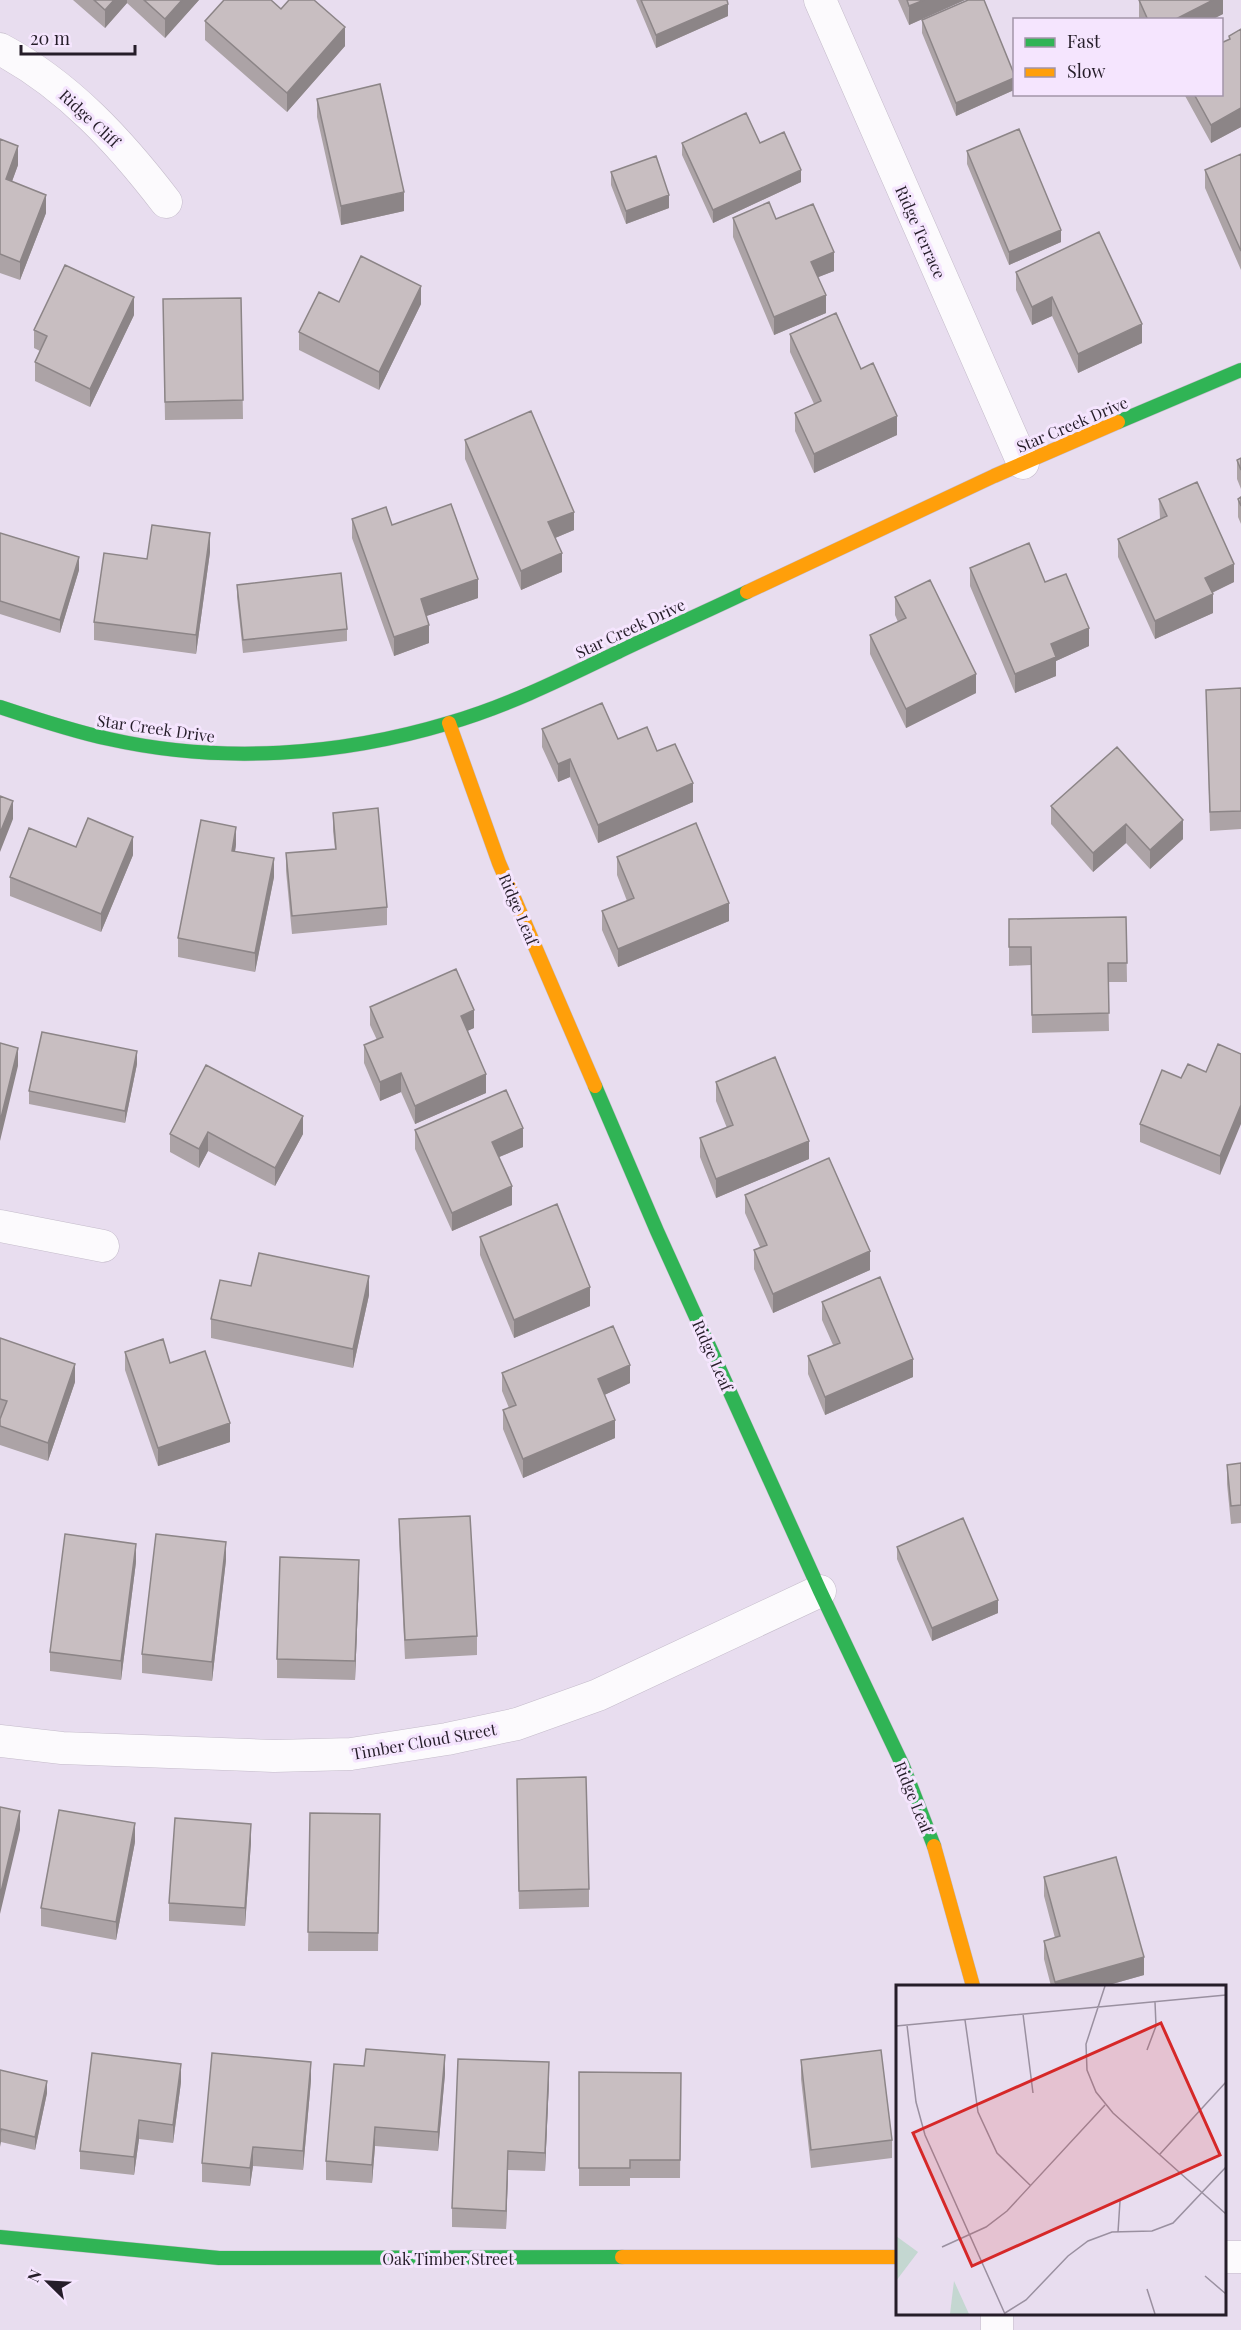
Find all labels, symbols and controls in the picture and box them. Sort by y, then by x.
scale bar [21,18,135,56]
legend [1013,18,1223,96]
text: 20 m [30,26,70,50]
text: Fast [1067,29,1101,53]
text: Slow [1067,59,1105,83]
street label: Ridge Cliff [55,85,126,152]
street label: Ridge Terrace [891,182,951,282]
street label: Star Creek Drive [1013,391,1131,457]
street label: Star Creek Drive [572,593,688,663]
street label: Star Creek Drive [96,709,216,747]
street label: Ridge Leaf [495,870,544,949]
street label: Ridge Leaf [688,1316,739,1395]
street label: Timber Cloud Street [350,1718,498,1764]
street label: Ridge Leaf [890,1758,939,1837]
inset map [896,1985,1226,2315]
street label: Oak Timber Street [382,2248,514,2269]
north arrow [18,2252,78,2312]
text: N [22,2266,46,2285]

